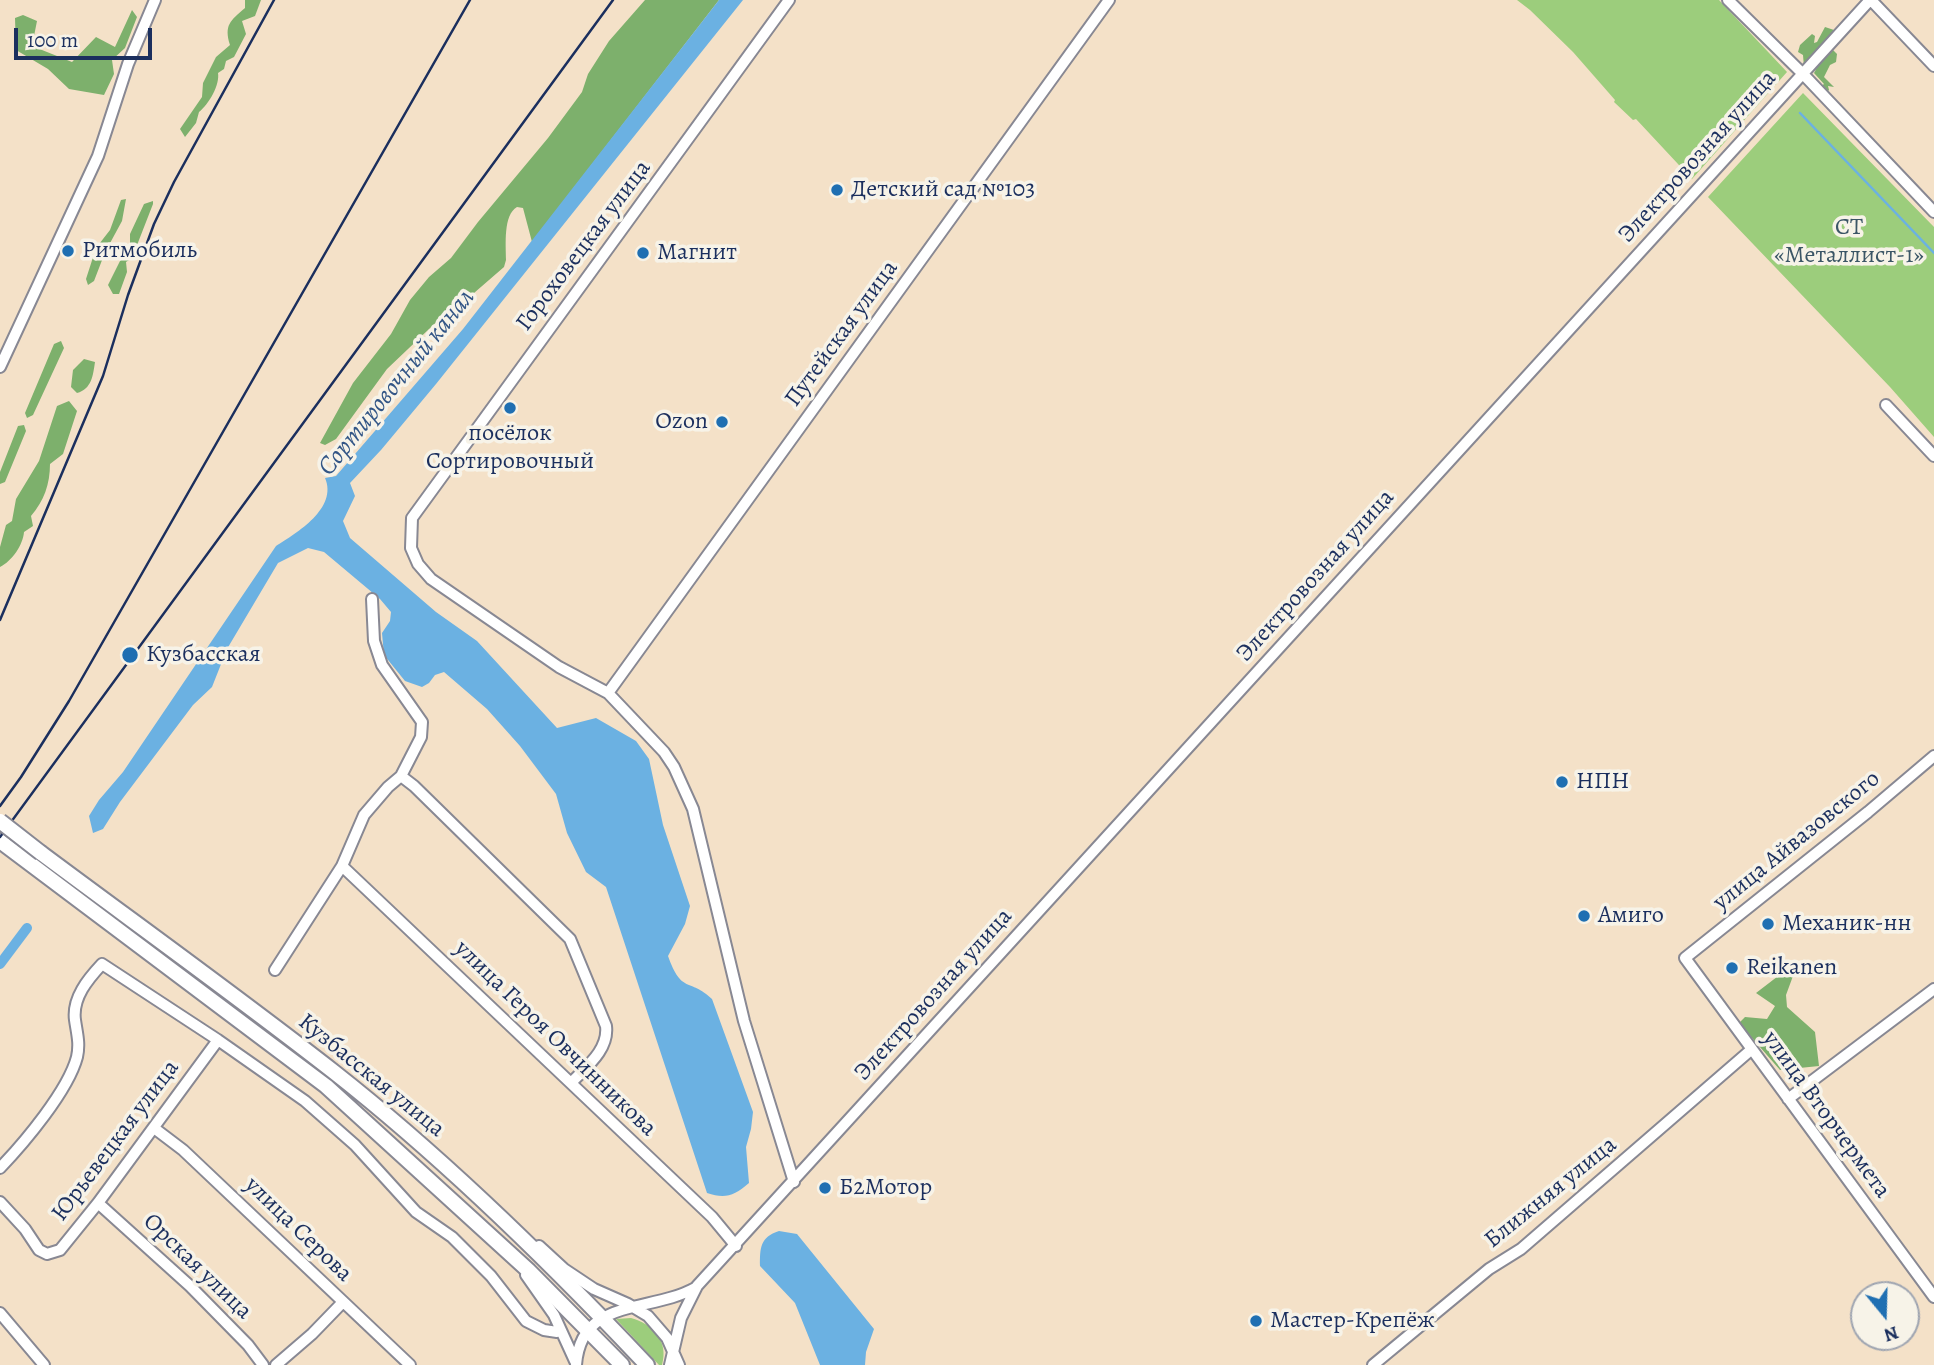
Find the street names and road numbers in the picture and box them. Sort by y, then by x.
street label: Электровозная улица [1613,65,1783,249]
street label: Гороховецкая улица [510,155,658,337]
street label: Путейская улица [779,255,905,413]
street label: Электровозная улица [1231,484,1401,668]
street label: улица Айвазовского [1708,765,1886,917]
street label: Электровозная улица [849,903,1019,1087]
street label: улица Героя Овчинникова [448,935,662,1143]
street label: Кузбасская улица [292,1008,450,1144]
street label: улица Вторчермета [1756,1026,1896,1204]
street label: Юрьевецкая улица [46,1055,186,1227]
street label: Ближняя улица [1479,1131,1623,1255]
street label: улица Серова [238,1171,358,1289]
street label: Орская улица [137,1208,257,1326]

